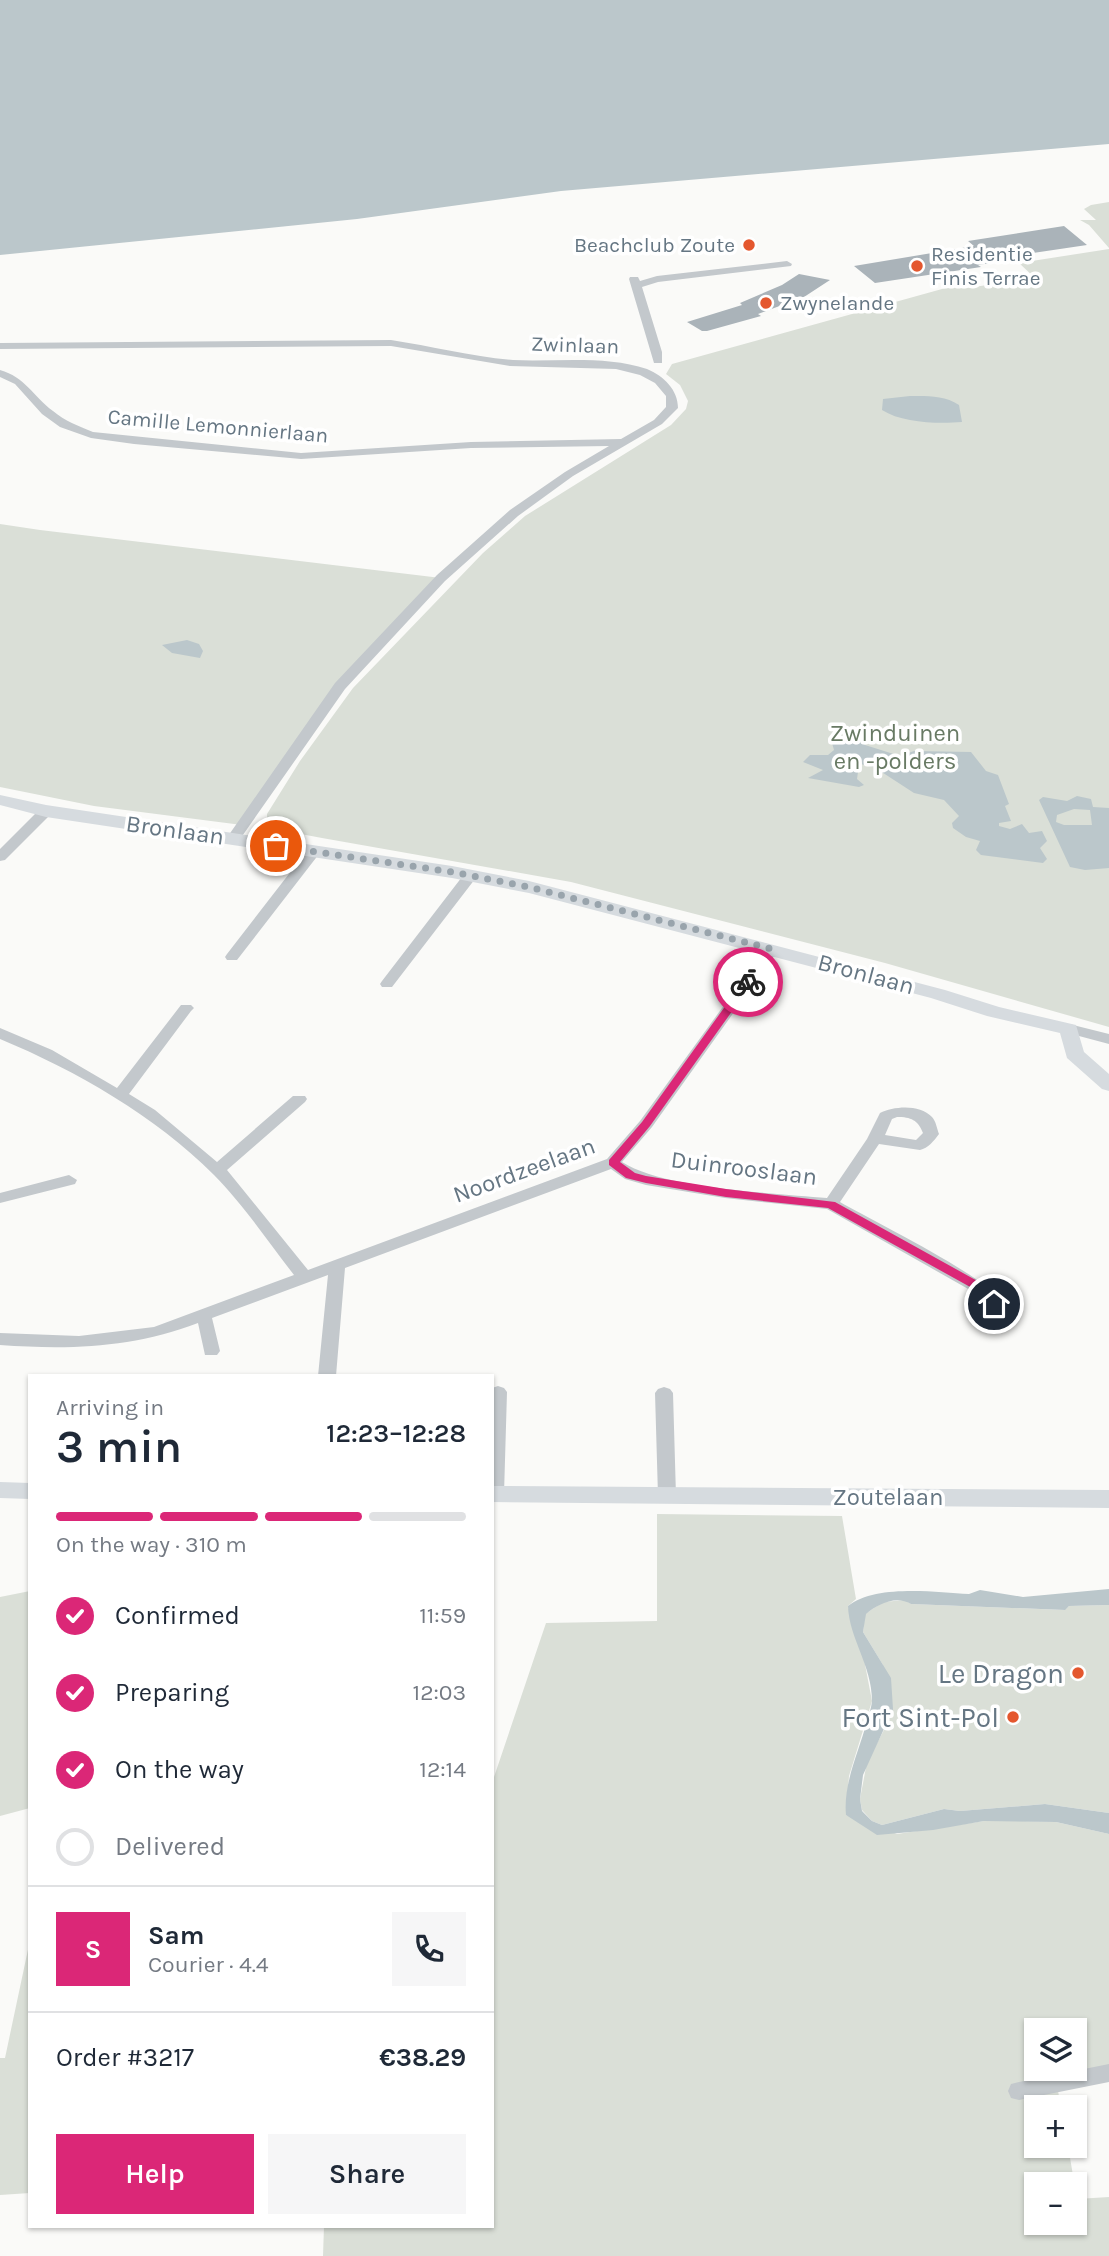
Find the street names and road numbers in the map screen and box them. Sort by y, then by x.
street label: Zwinlaan [530,331,620,359]
street label: Camille Lemonnierlaan [107,404,329,448]
street label: Bronlaan [124,809,226,851]
street label: Bronlaan [815,948,917,1000]
street label: Noordzeelaan [449,1131,599,1209]
street label: Duinrooslaan [669,1145,819,1191]
street label: Zoutelaan [833,1483,943,1511]

